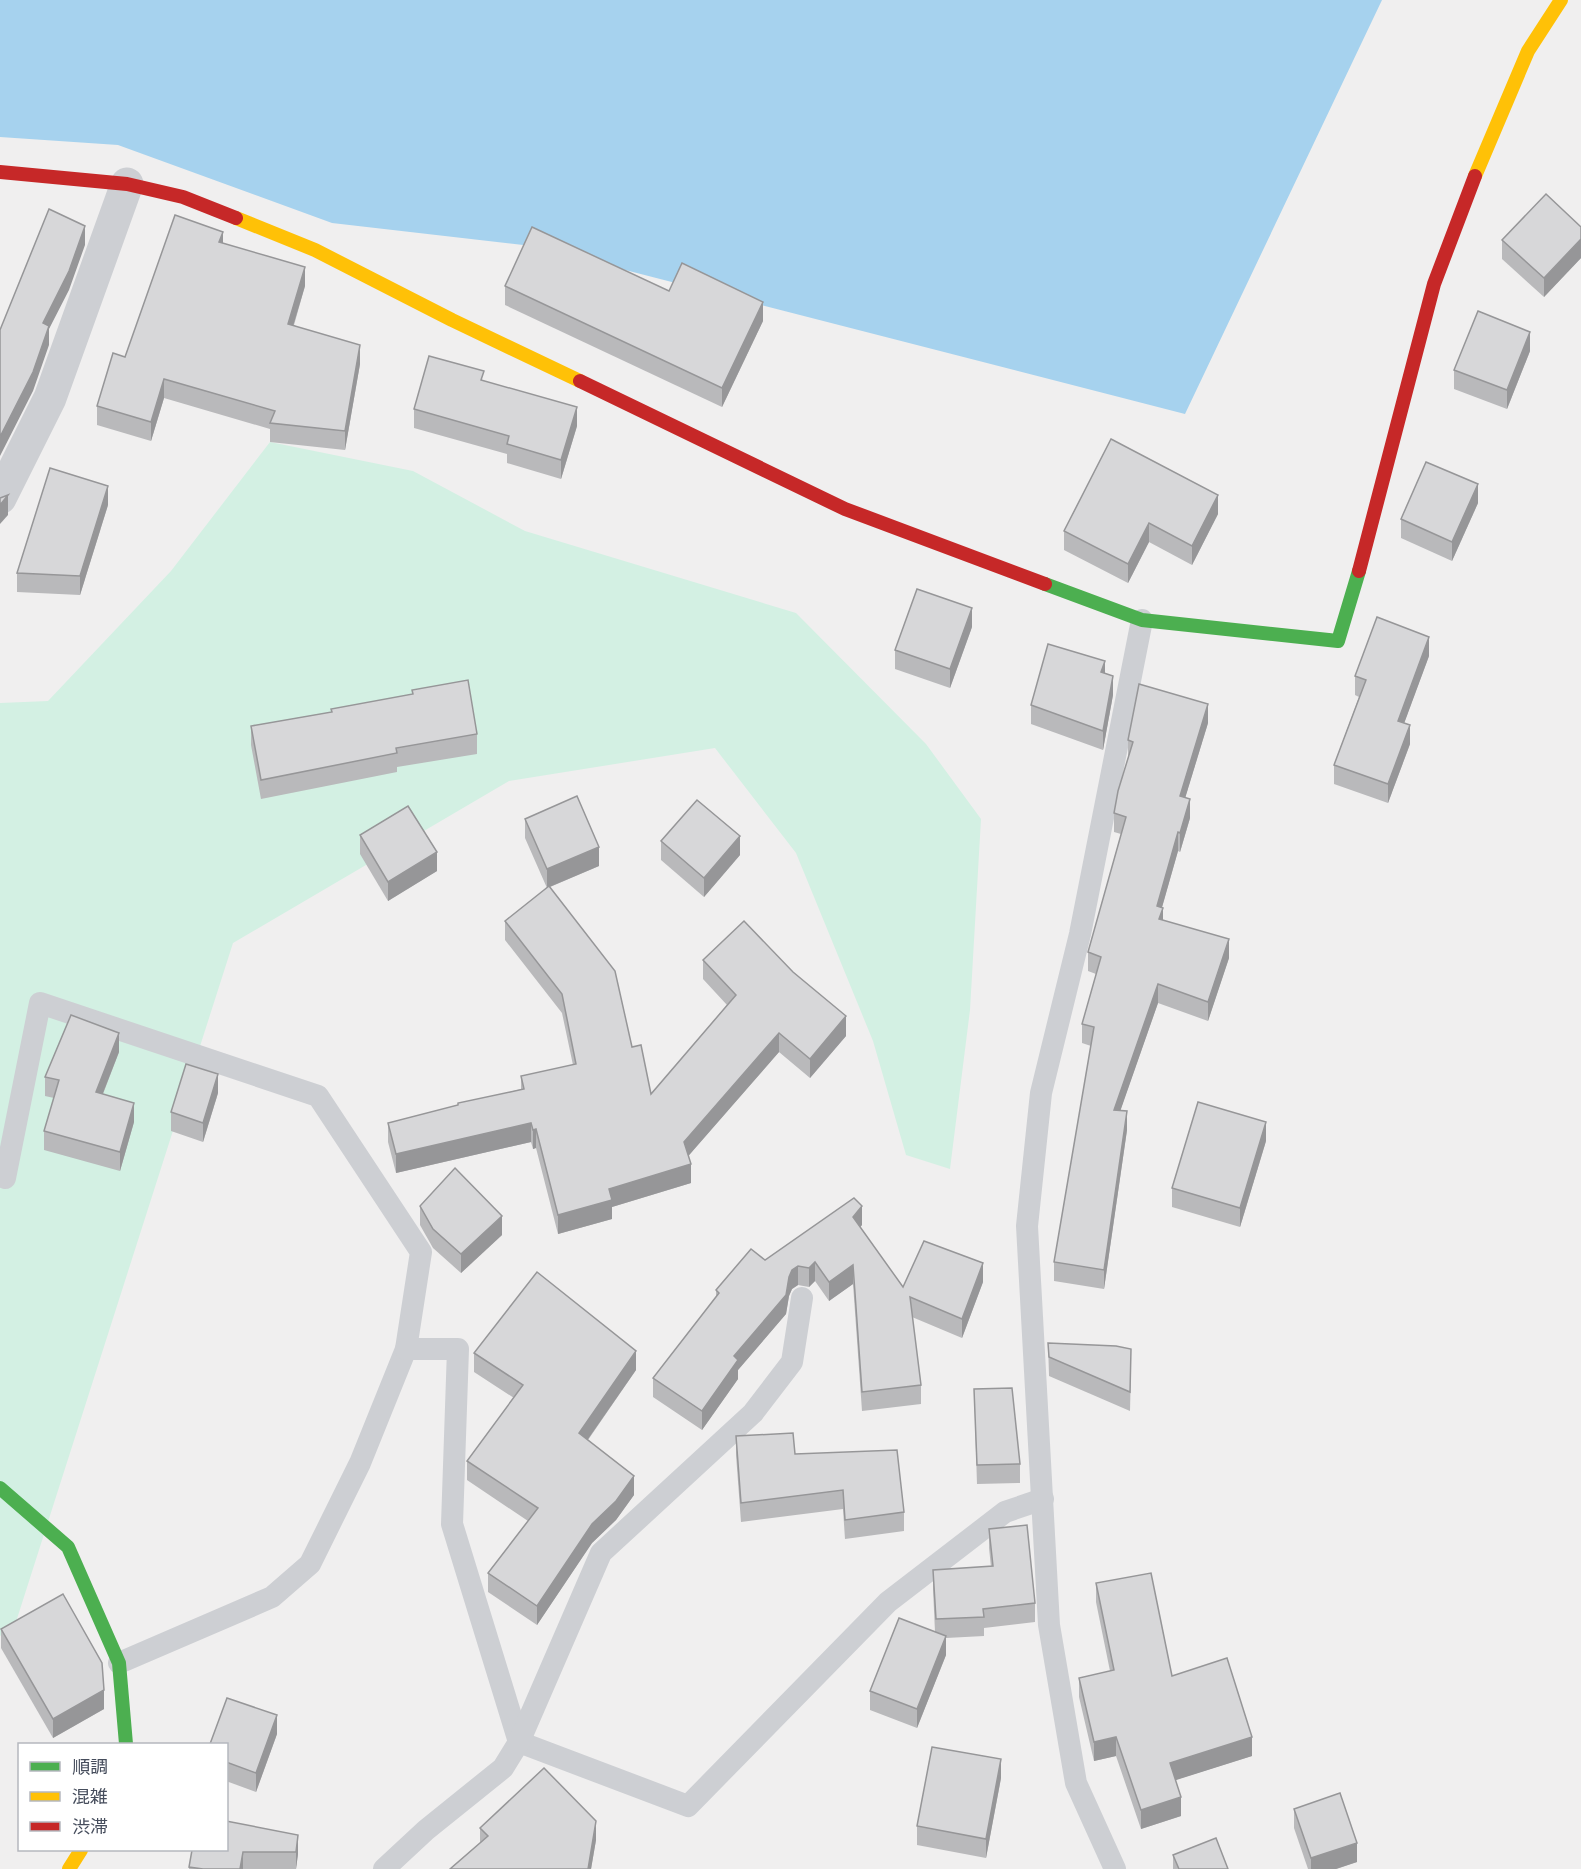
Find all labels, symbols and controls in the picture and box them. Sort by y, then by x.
legend [18,1743,228,1851]
text: 順調 [72,1753,108,1780]
text: 混雑 [72,1783,108,1810]
text: 渋滞 [72,1813,108,1840]

